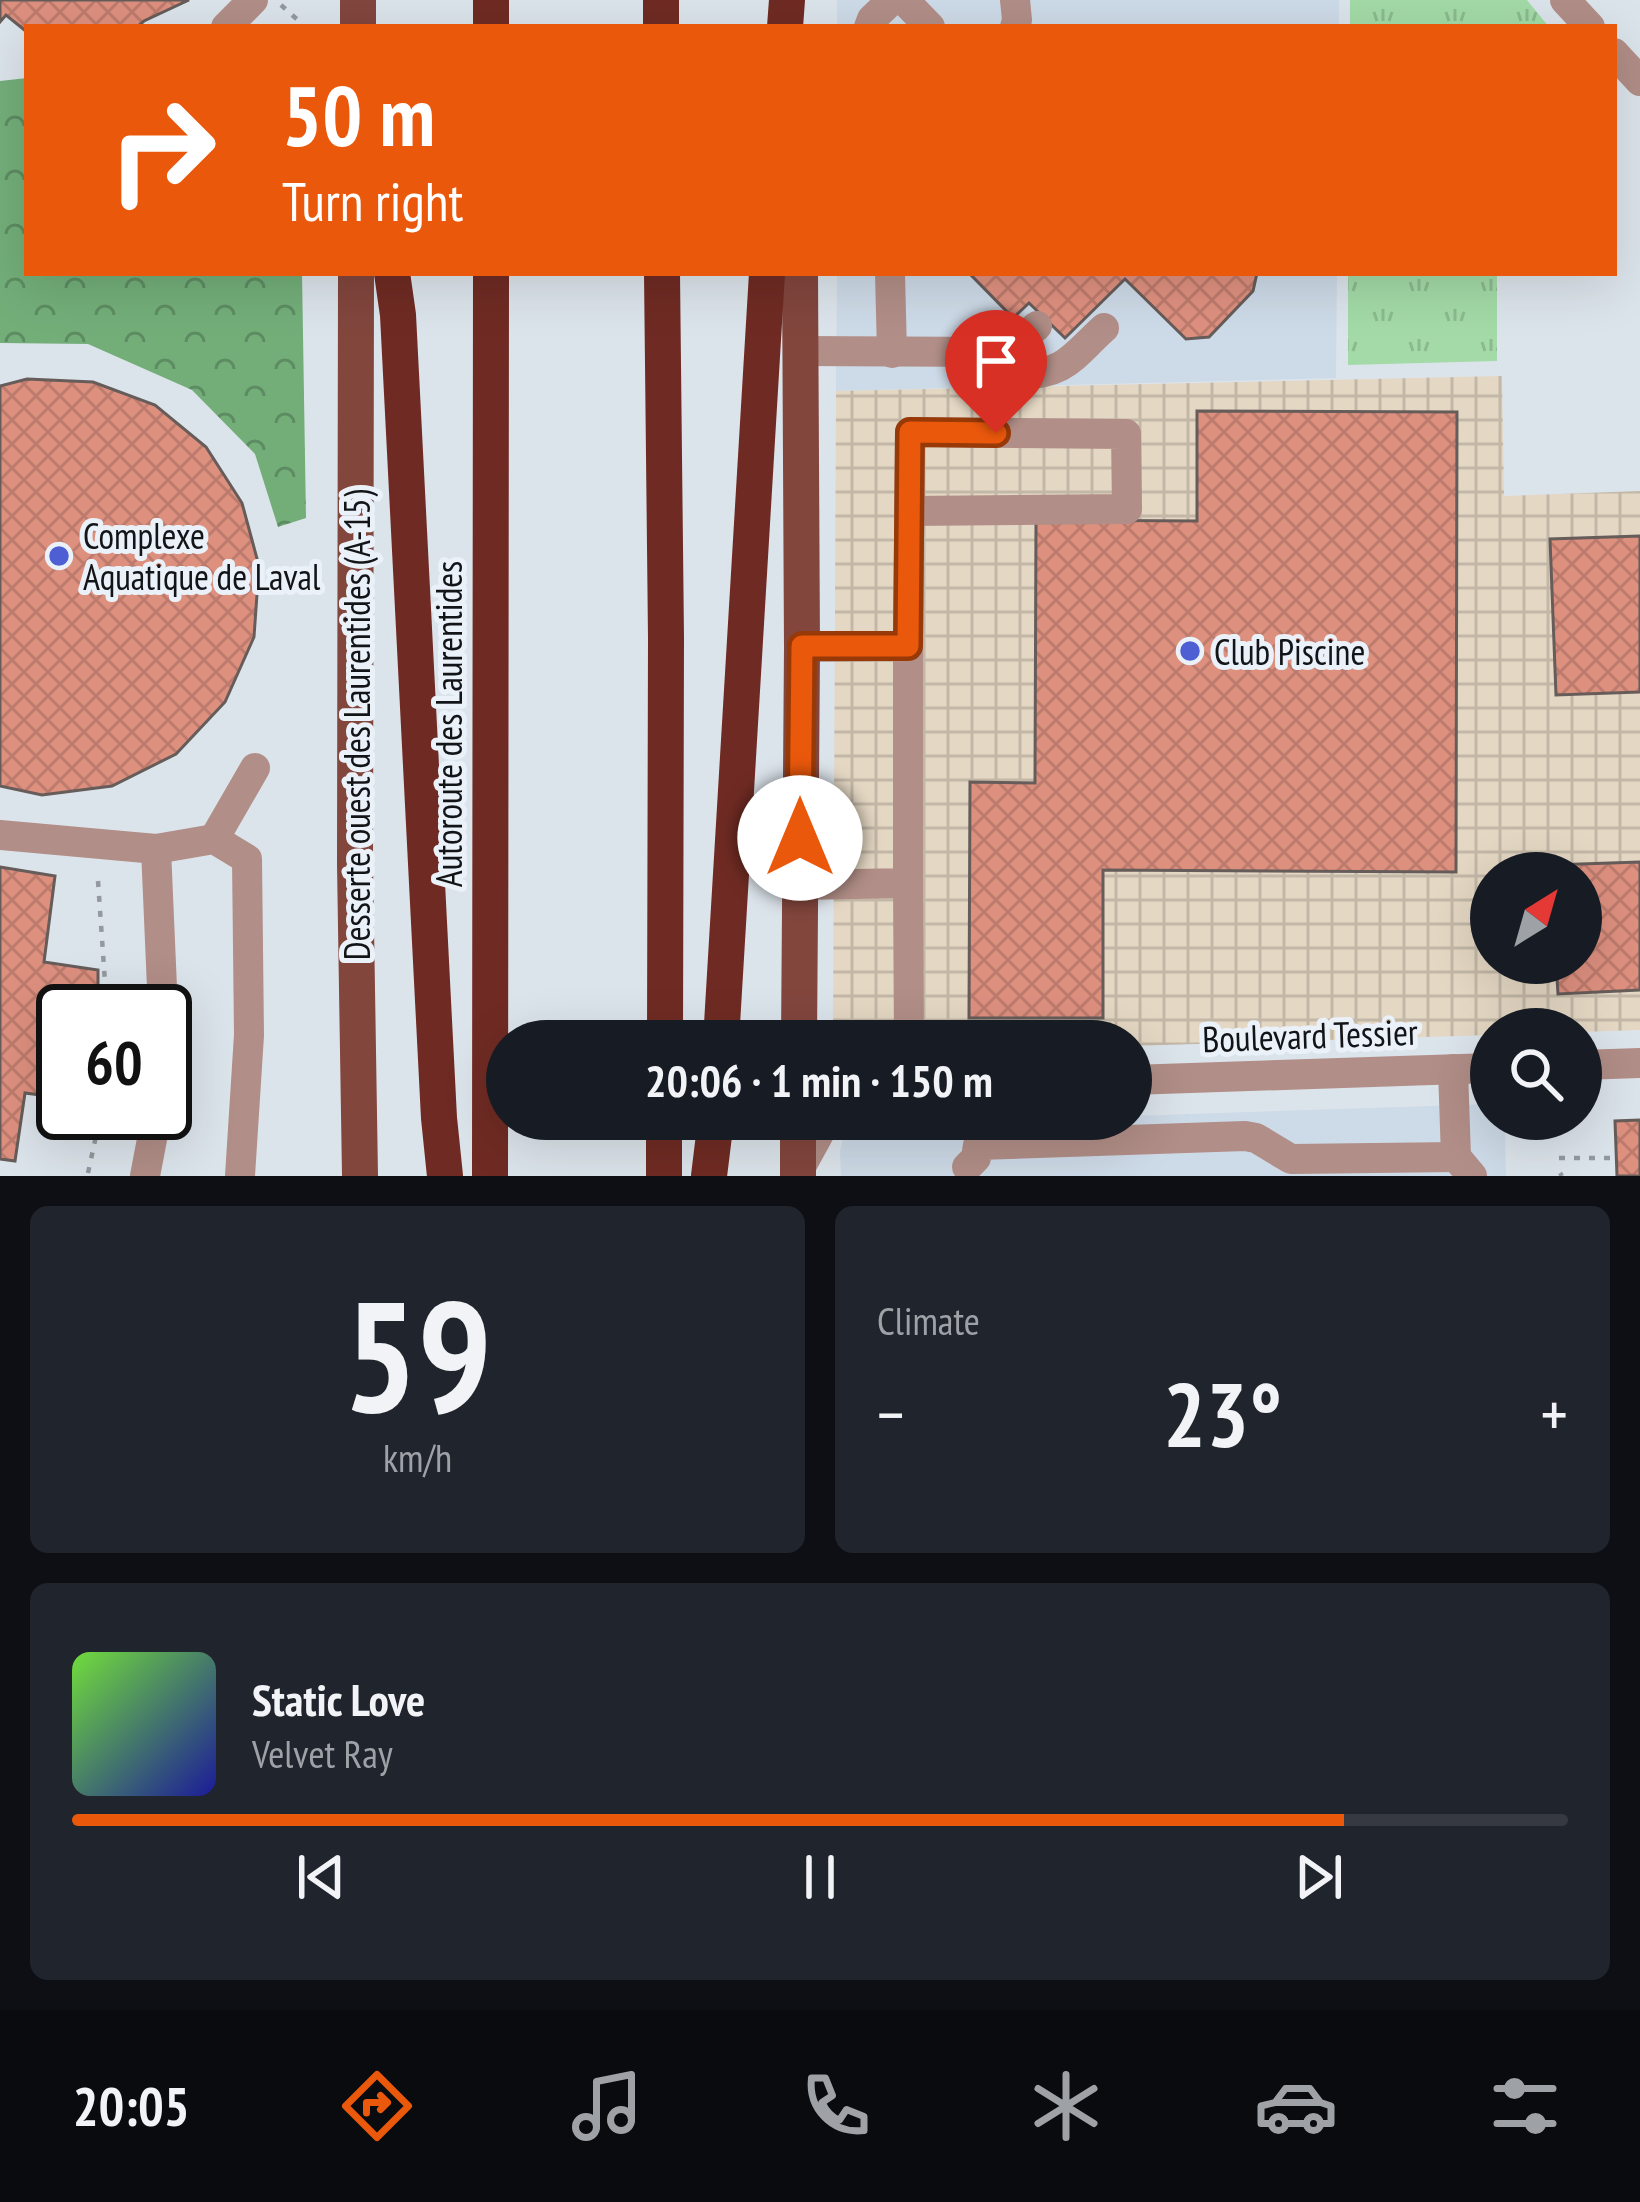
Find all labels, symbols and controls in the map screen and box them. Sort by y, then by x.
text: 50 m [282,60,435,169]
icon: right [84,72,240,228]
text: Turn right [282,166,463,236]
pin [945,310,1047,433]
icon: arrive [963,328,1029,394]
street label: Desserte ouest des Laurentides (A-15) [333,489,380,960]
place label: Complexe Aquatique de Laval [83,512,321,600]
marker: Complexe Aquatique de Laval [46,543,72,569]
street label: Autoroute des Laurentides [425,561,472,887]
place label: Club Piscine [1214,628,1365,675]
marker: Club Piscine [1177,638,1203,664]
position arrow [737,775,863,901]
north arrow [1470,852,1602,984]
map controls [1470,852,1602,1140]
speed limit sign: 60 [36,984,192,1140]
street label: Boulevard Tessier [1202,1008,1419,1062]
button: search [1470,1008,1602,1140]
text: 20:06 · 1 min · 150 m [645,1051,993,1109]
text: 59 [343,1253,492,1455]
text: Climate [877,1295,980,1346]
text: 23° [1163,1355,1282,1472]
text: − [877,1371,904,1456]
text: + [1541,1371,1568,1456]
text: km/h [383,1432,452,1483]
text: Static Love [252,1670,425,1728]
text: Velvet Ray [252,1728,393,1779]
icon: previous [288,1844,354,1910]
icon: pause [787,1844,853,1910]
icon: next [1286,1844,1352,1910]
icon: directions [335,2064,419,2148]
icon: music [565,2064,649,2148]
icon: phone [794,2064,878,2148]
icon: climate [1024,2064,1108,2148]
icon: car [1254,2064,1338,2148]
icon: filters [1483,2064,1567,2148]
text: 20:05 [73,2071,190,2141]

